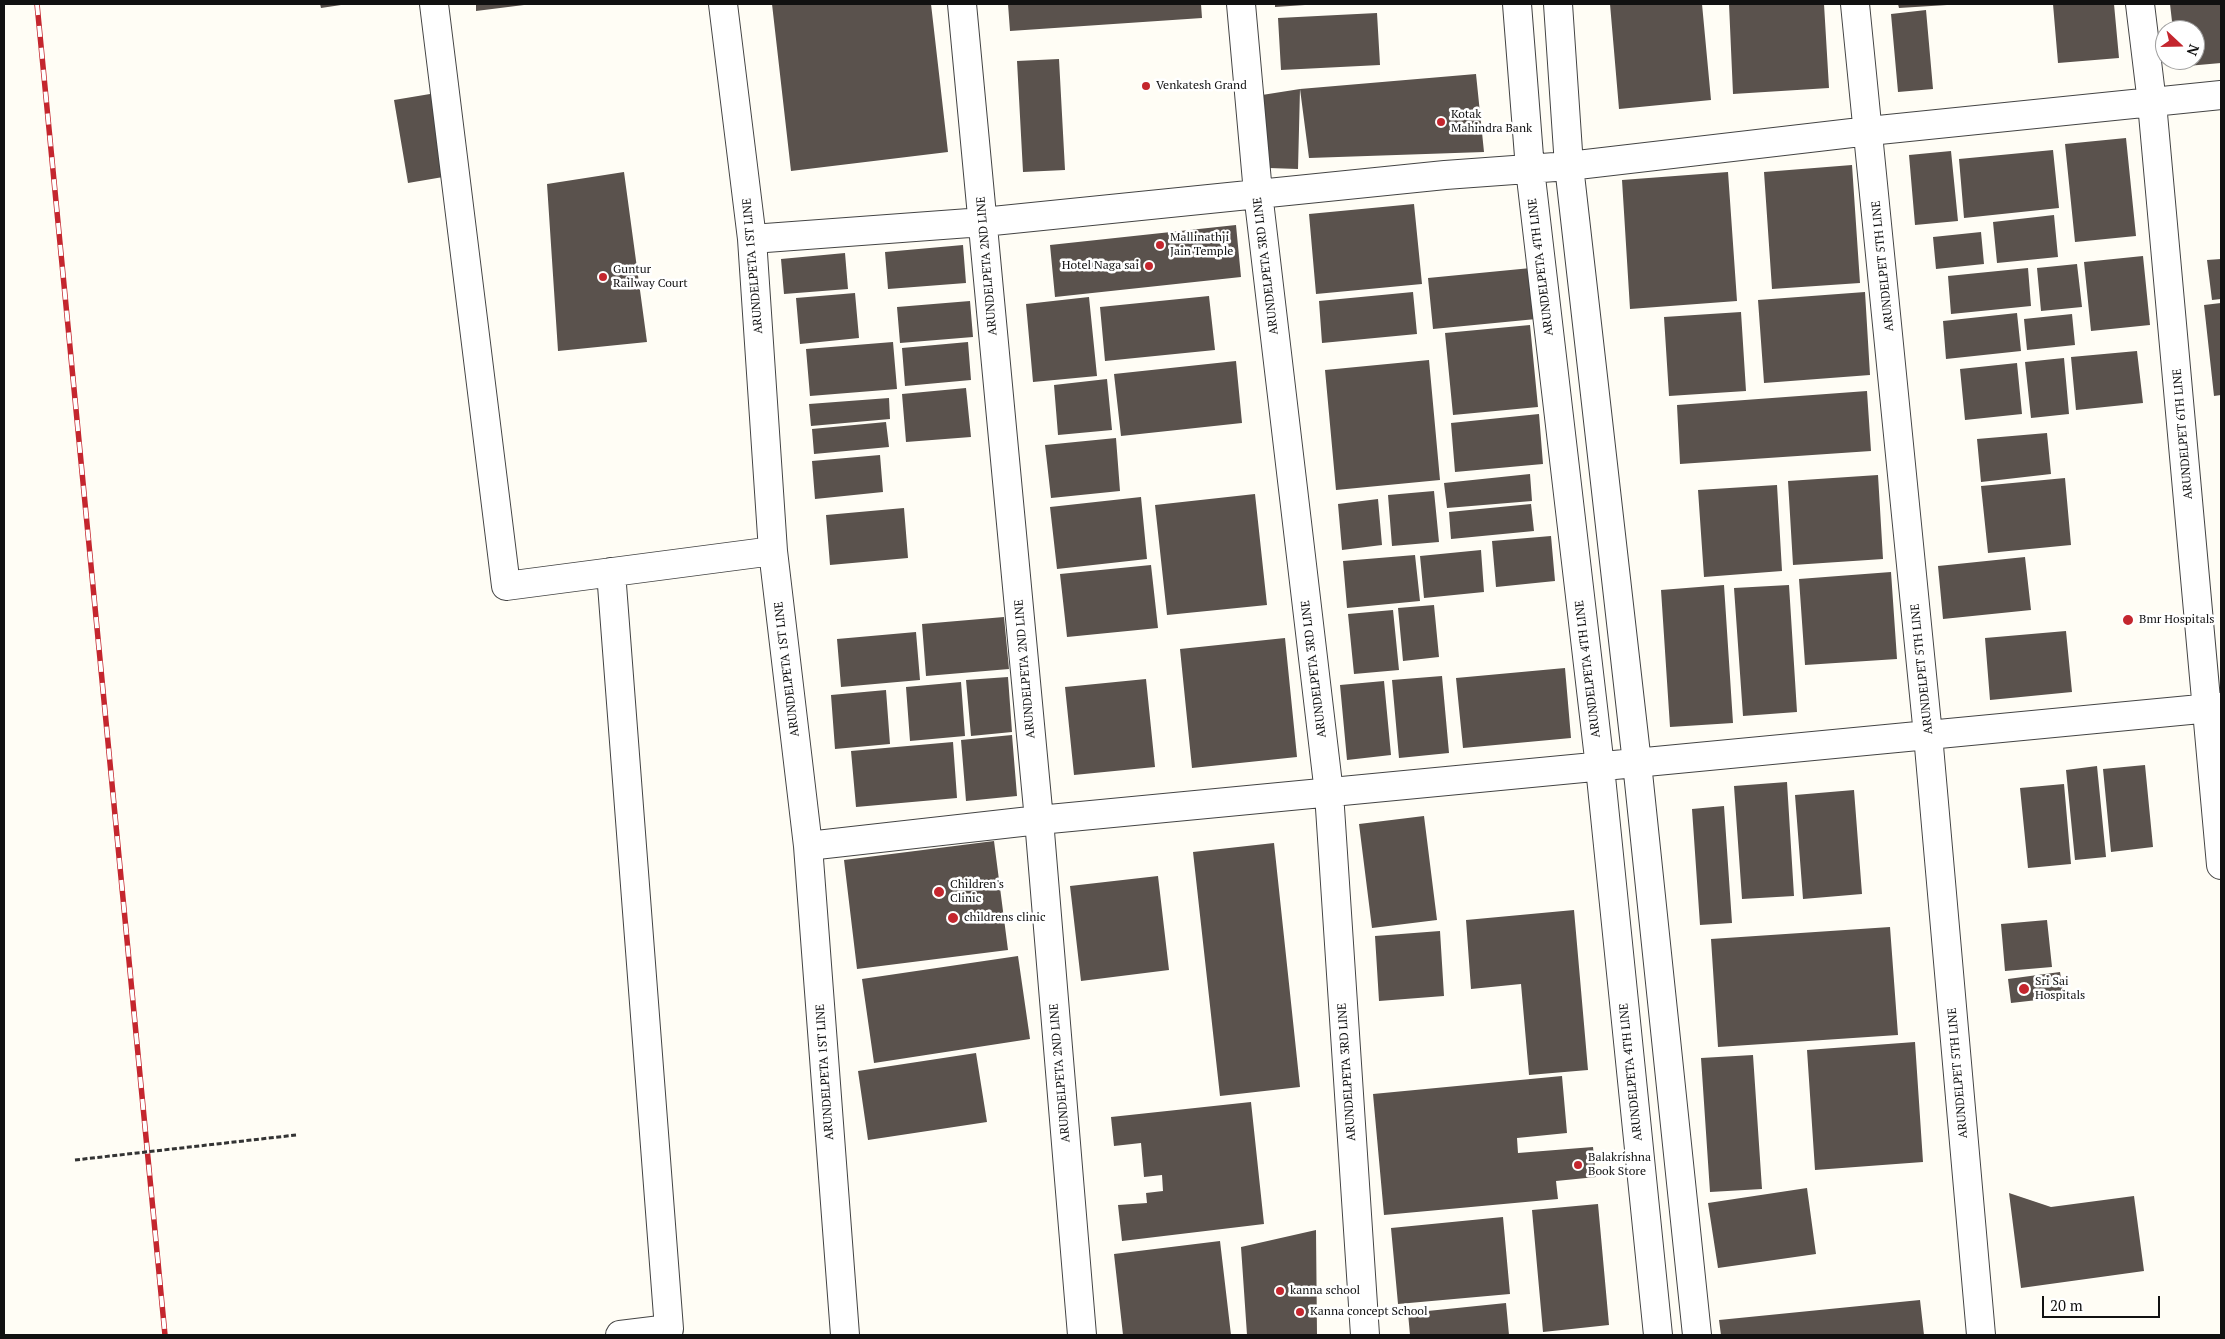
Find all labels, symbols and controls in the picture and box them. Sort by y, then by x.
north arrow [2155,20,2205,70]
text: N [2183,42,2204,59]
place label: Venkatesh Grand [1156,79,1247,93]
marker: Venkatesh Grand [1140,80,1152,92]
place label: Kotak Mahindra Bank [1451,108,1532,136]
marker: Kotak Mahindra Bank [1435,116,1447,128]
street label: ARUNDELPETA 2ND LINE [974,196,1000,336]
street label: ARUNDELPETA 3RD LINE [1250,196,1282,336]
street label: ARUNDELPETA 4TH LINE [1525,197,1557,337]
street label: ARUNDELPETA 1ST LINE [740,198,766,334]
street label: ARUNDELPET 5TH LINE [1869,200,1897,332]
place label: Mallinathji Jain Temple [1170,231,1233,259]
marker: Mallinathji Jain Temple [1154,239,1166,251]
place label: Hotel Naga sai [1062,259,1139,273]
marker: Hotel Naga sai [1143,260,1155,272]
place label: Guntur Railway Court [613,263,688,291]
marker: Guntur Railway Court [597,271,609,283]
street label: ARUNDELPET 6TH LINE [2170,368,2196,500]
street label: ARUNDELPETA 2ND LINE [1012,599,1038,739]
street label: ARUNDELPETA 3RD LINE [1298,599,1330,739]
street label: ARUNDELPETA 4TH LINE [1572,599,1604,739]
street label: ARUNDELPETA 1ST LINE [772,601,802,737]
street label: ARUNDELPET 5TH LINE [1908,603,1936,735]
marker: Bmr Hospitals [2121,613,2135,627]
place label: Bmr Hospitals [2139,613,2215,627]
place label: Children's Clinic [950,878,1004,906]
marker: Children's Clinic [932,885,946,899]
marker: childrens clinic [946,911,960,925]
place label: childrens clinic [964,911,1046,925]
place label: Sri Sai Hospitals [2035,975,2085,1003]
marker: Sri Sai Hospitals [2017,982,2031,996]
street label: ARUNDELPETA 3RD LINE [1335,1002,1359,1142]
street label: ARUNDELPETA 4TH LINE [1617,1002,1645,1142]
street label: ARUNDELPETA 2ND LINE [1047,1003,1073,1143]
street label: ARUNDELPETA 1ST LINE [813,1004,837,1140]
street label: ARUNDELPET 5TH LINE [1945,1007,1971,1139]
place label: Balakrishna Book Store [1588,1151,1651,1179]
marker: Balakrishna Book Store [1572,1159,1584,1171]
place label: kanna school [1290,1284,1360,1298]
marker: kanna school [1274,1285,1286,1297]
scale bar [2045,1286,2162,1318]
text: 20 m [2050,1295,2083,1315]
place label: Kanna concept School [1310,1305,1428,1319]
marker: Kanna concept School [1294,1306,1306,1318]

